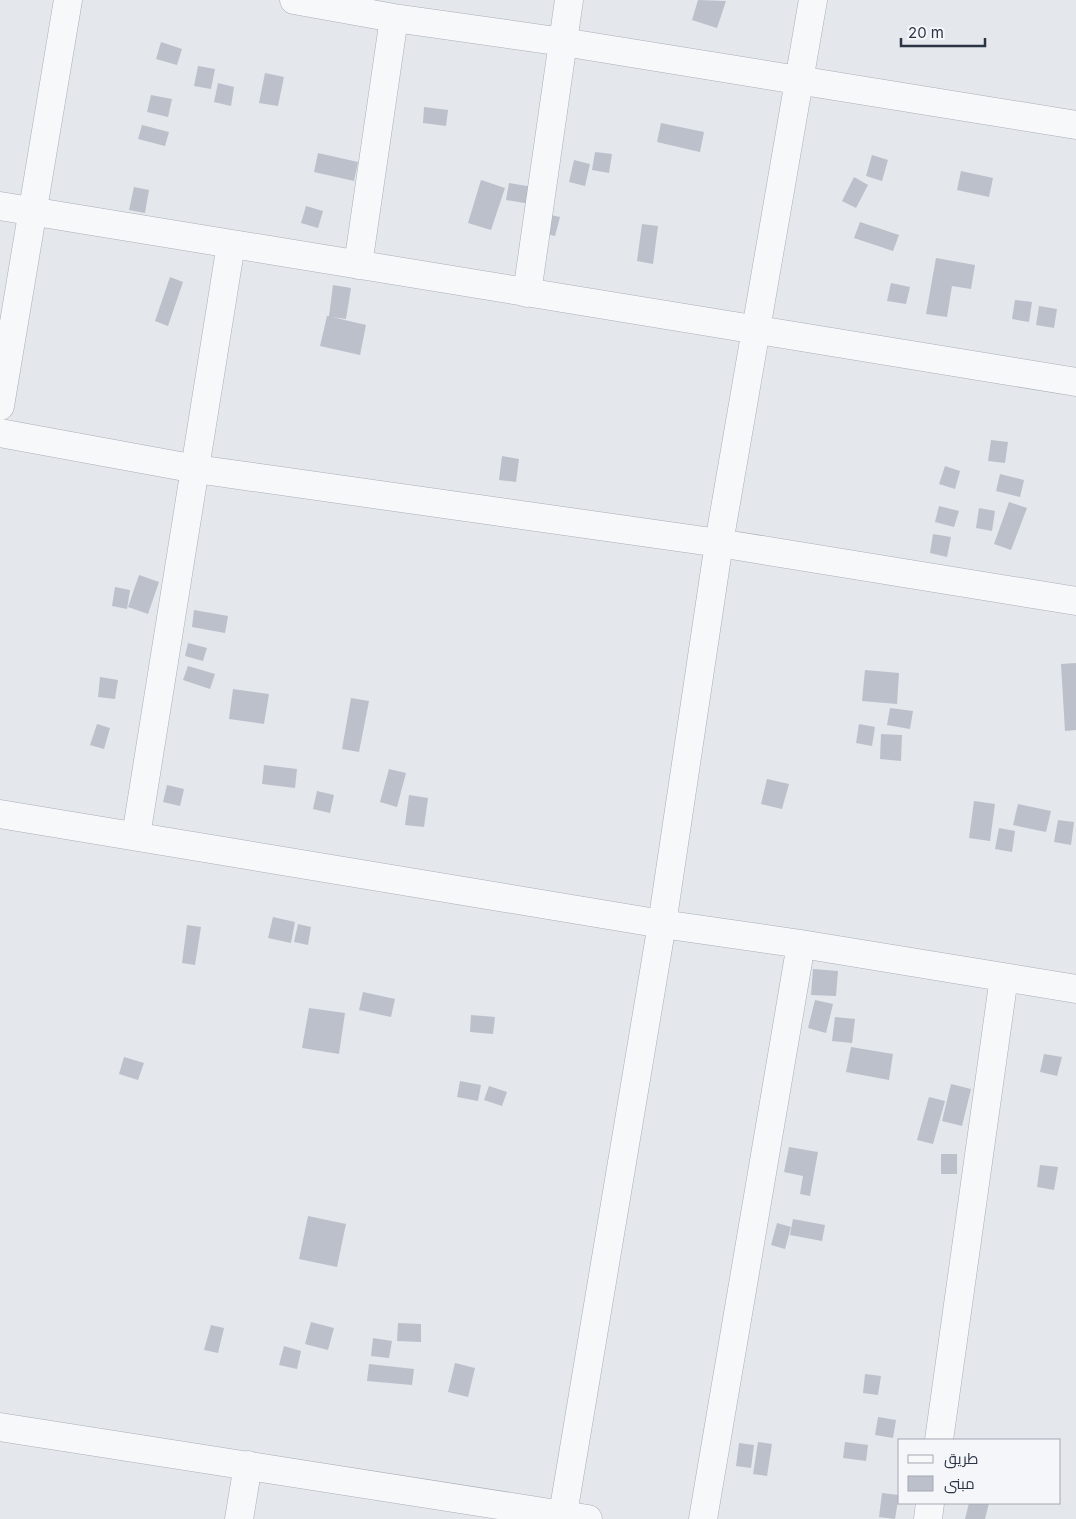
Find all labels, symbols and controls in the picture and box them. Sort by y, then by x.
scale bar [901,15,985,47]
text: 20 m [908,23,944,42]
legend [898,1439,1061,1504]
text: طريق [944,1449,978,1469]
text: مبنى [944,1474,975,1494]

